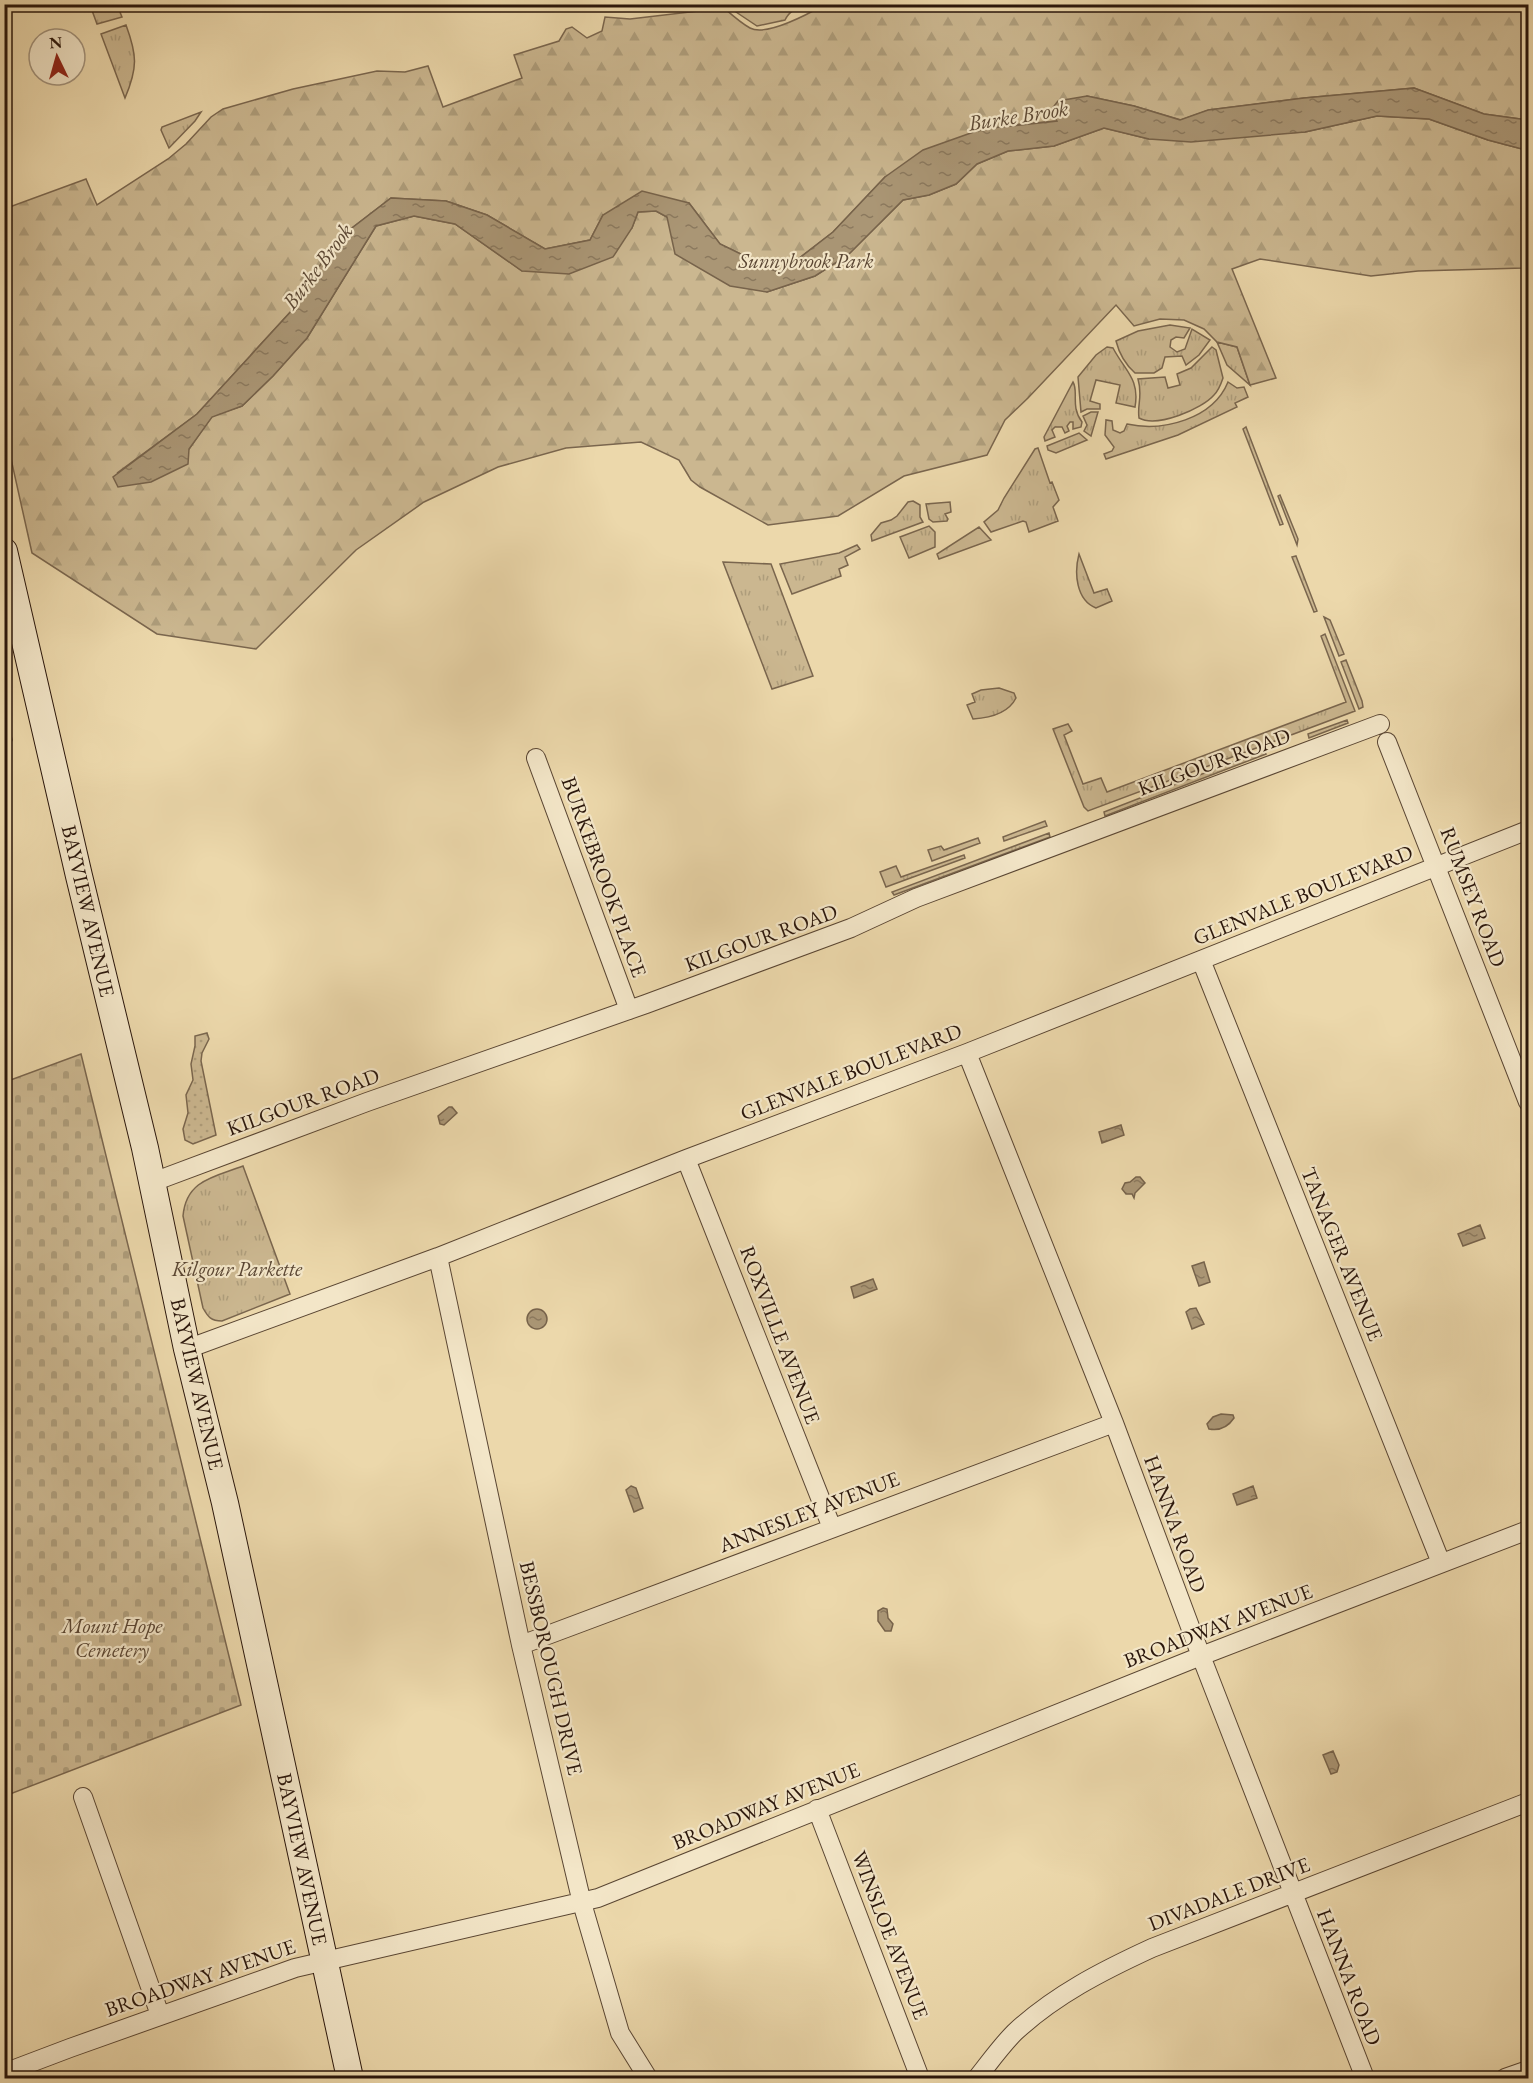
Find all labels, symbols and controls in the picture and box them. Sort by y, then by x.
north arrow [27,27,87,87]
text: N [48,32,63,54]
water label: Burke Brook [965,93,1070,138]
water label: Burke Brook [275,217,359,316]
park label: Sunnybrook Park [737,247,874,274]
street label: KILGOUR ROAD [1134,721,1294,802]
street label: BURKEBROOK PLACE [556,773,653,981]
street label: BAYVIEW AVENUE [56,822,121,1000]
street label: RUMSEY ROAD [1434,823,1513,971]
street label: GLENVALE BOULEVARD [1189,838,1417,951]
street label: KILGOUR ROAD [681,897,841,978]
street label: GLENVALE BOULEVARD [736,1017,965,1126]
street label: KILGOUR ROAD [223,1061,383,1142]
street label: TANAGER AVENUE [1295,1163,1390,1345]
street label: ROXVILLE AVENUE [734,1242,827,1428]
park label: Kilgour Parkette [171,1255,303,1282]
street label: BAYVIEW AVENUE [165,1295,230,1473]
street label: HANNA ROAD [1138,1451,1213,1596]
street label: ANNESLEY AVENUE [714,1465,903,1559]
street label: BESSBOROUGH DRIVE [514,1558,589,1778]
street label: BROADWAY AVENUE [1120,1577,1316,1674]
park label: Mount Hope Cemetery [60,1612,163,1663]
street label: BROADWAY AVENUE [668,1756,864,1855]
street label: BAYVIEW AVENUE [271,1770,334,1948]
street label: WINSLOE AVENUE [846,1847,935,2023]
street label: DIVADALE DRIVE [1144,1850,1314,1937]
street label: HANNA ROAD [1311,1905,1388,2049]
street label: BROADWAY AVENUE [101,1932,299,2023]

